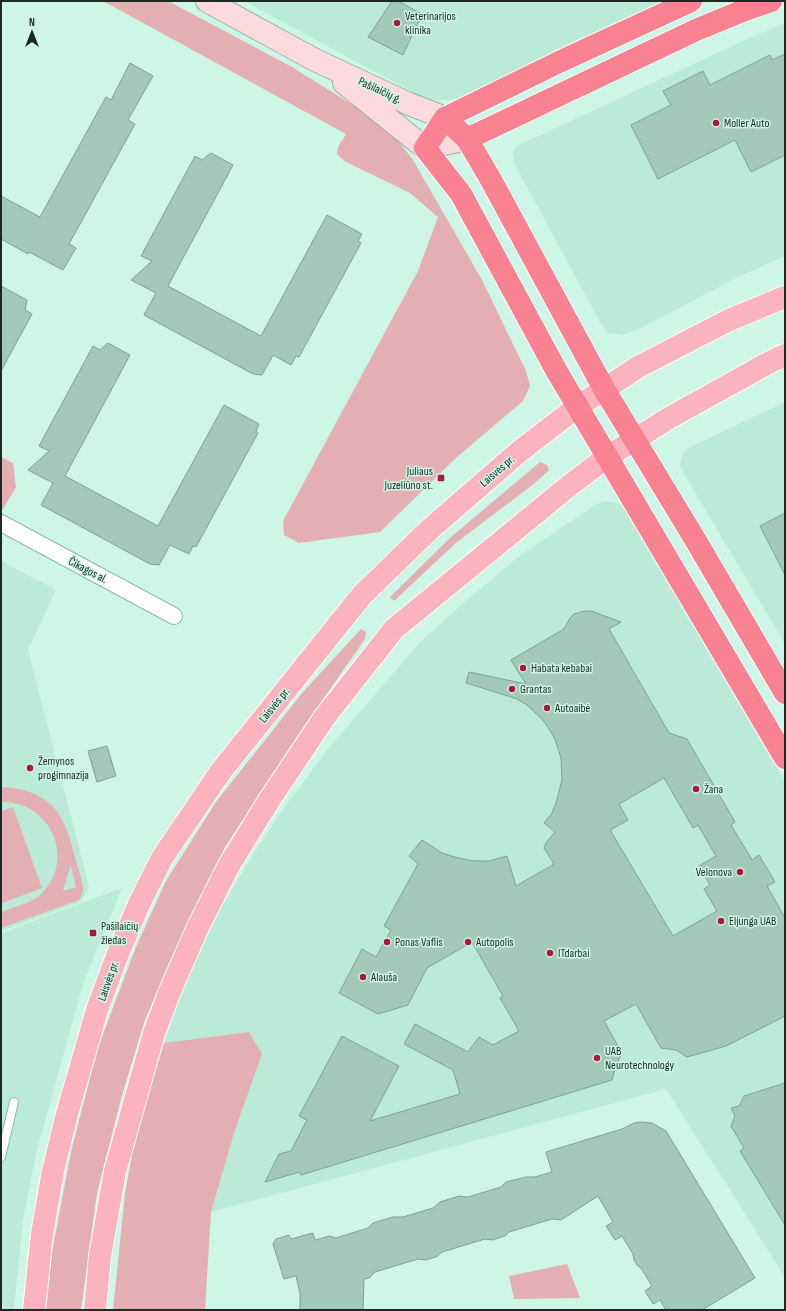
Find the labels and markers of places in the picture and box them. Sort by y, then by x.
place label: Veterinarijos klinika [405,9,456,38]
marker: Veterinarijos klinika [392,18,402,28]
place label: Moller Auto [724,116,769,131]
marker: Moller Auto [711,118,721,128]
place label: Juliaus Juzeliūno st. [383,464,433,493]
marker: Juliaus Juzeliūno st. [436,473,446,483]
place label: Habata kebabai [531,661,592,676]
marker: Habata kebabai [518,663,528,673]
place label: Grantas [520,682,552,697]
marker: Grantas [507,684,517,694]
place label: Autoaibė [554,701,591,716]
marker: Autoaibė [542,703,552,713]
place label: Žemynos progimnazija [38,754,89,783]
marker: Žemynos progimnazija [25,763,35,773]
place label: Žana [704,782,724,797]
marker: Žana [691,784,701,794]
place label: Velonova [696,865,732,880]
marker: Velonova [735,867,745,877]
place label: Eljunga UAB [729,914,776,929]
marker: Eljunga UAB [716,916,726,926]
place label: Pašilaičių žiedas [101,919,138,948]
marker: Pašilaičių žiedas [88,928,98,938]
place label: Ponas Vaflis [395,935,443,950]
place label: Autopolis [475,935,514,950]
marker: Ponas Vaflis [382,937,392,947]
marker: Autopolis [463,937,473,947]
place label: ITdarbai [558,946,589,961]
marker: ITdarbai [545,948,555,958]
place label: Alauša [370,970,397,985]
marker: Alauša [358,972,368,982]
place label: UAB Neurotechnology [605,1044,674,1073]
marker: UAB Neurotechnology [592,1053,602,1063]

